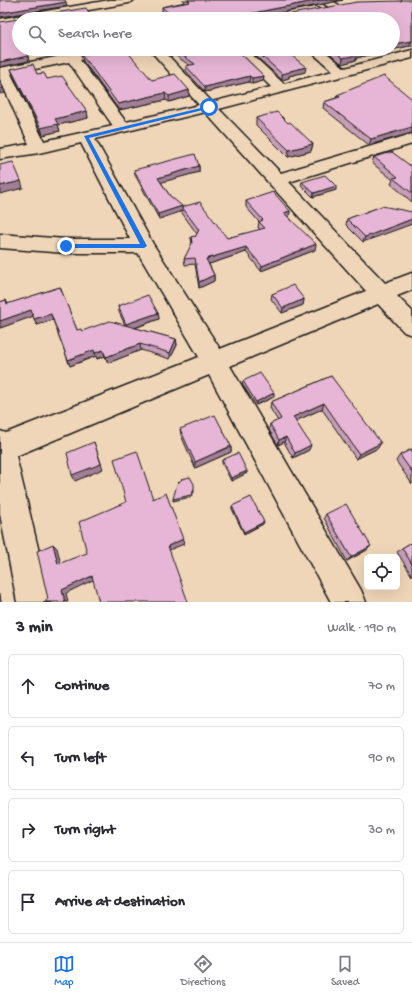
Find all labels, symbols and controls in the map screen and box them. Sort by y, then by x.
search box [12,12,400,56]
icon: search [26,23,48,45]
text: Search here [58,25,132,43]
route start [200,98,218,116]
route end [57,237,75,255]
map controls [364,554,400,590]
button: locate [364,554,400,590]
text: 3 min [16,618,53,638]
text: Walk · 190 m [327,621,396,636]
icon: ahead [17,675,39,697]
text: Continue [55,677,109,695]
text: 70 m [369,679,395,694]
icon: left [17,747,39,769]
text: Turn left [55,749,106,767]
text: 90 m [369,751,395,766]
icon: right [17,819,39,841]
text: Turn right [55,821,115,839]
text: 30 m [369,823,395,838]
icon: arrive [17,891,39,913]
text: Arrive at destination [55,893,185,911]
tab: Map [53,953,75,989]
tab: Directions [181,953,225,989]
tab: Saved [331,953,359,989]

